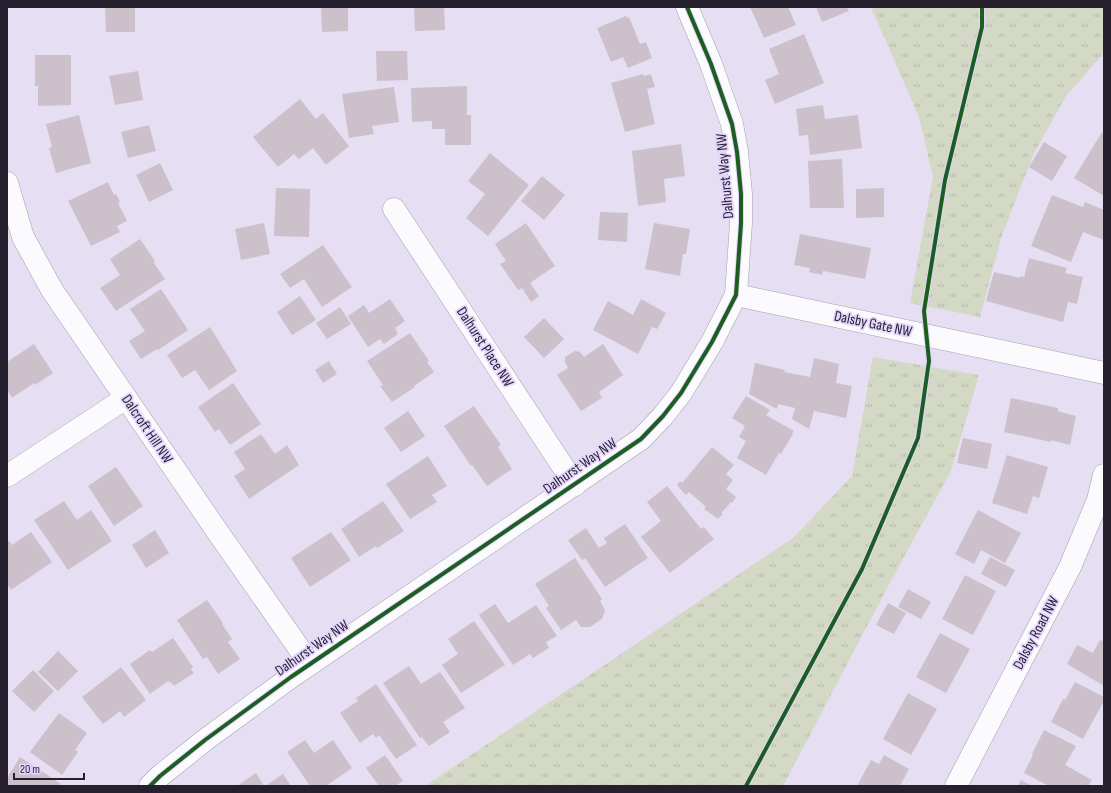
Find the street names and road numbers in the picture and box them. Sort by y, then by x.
street label: Dalhurst Way NW [712,132,738,219]
street label: Dalhurst Place NW [452,303,518,391]
street label: Dalsby Gate NW [832,306,914,342]
street label: Dalcroft Hill NW [117,391,177,467]
street label: Dalhurst Way NW [540,434,621,498]
street label: Dalsby Road NW [1009,593,1063,673]
street label: Dalhurst Way NW [272,616,353,680]

